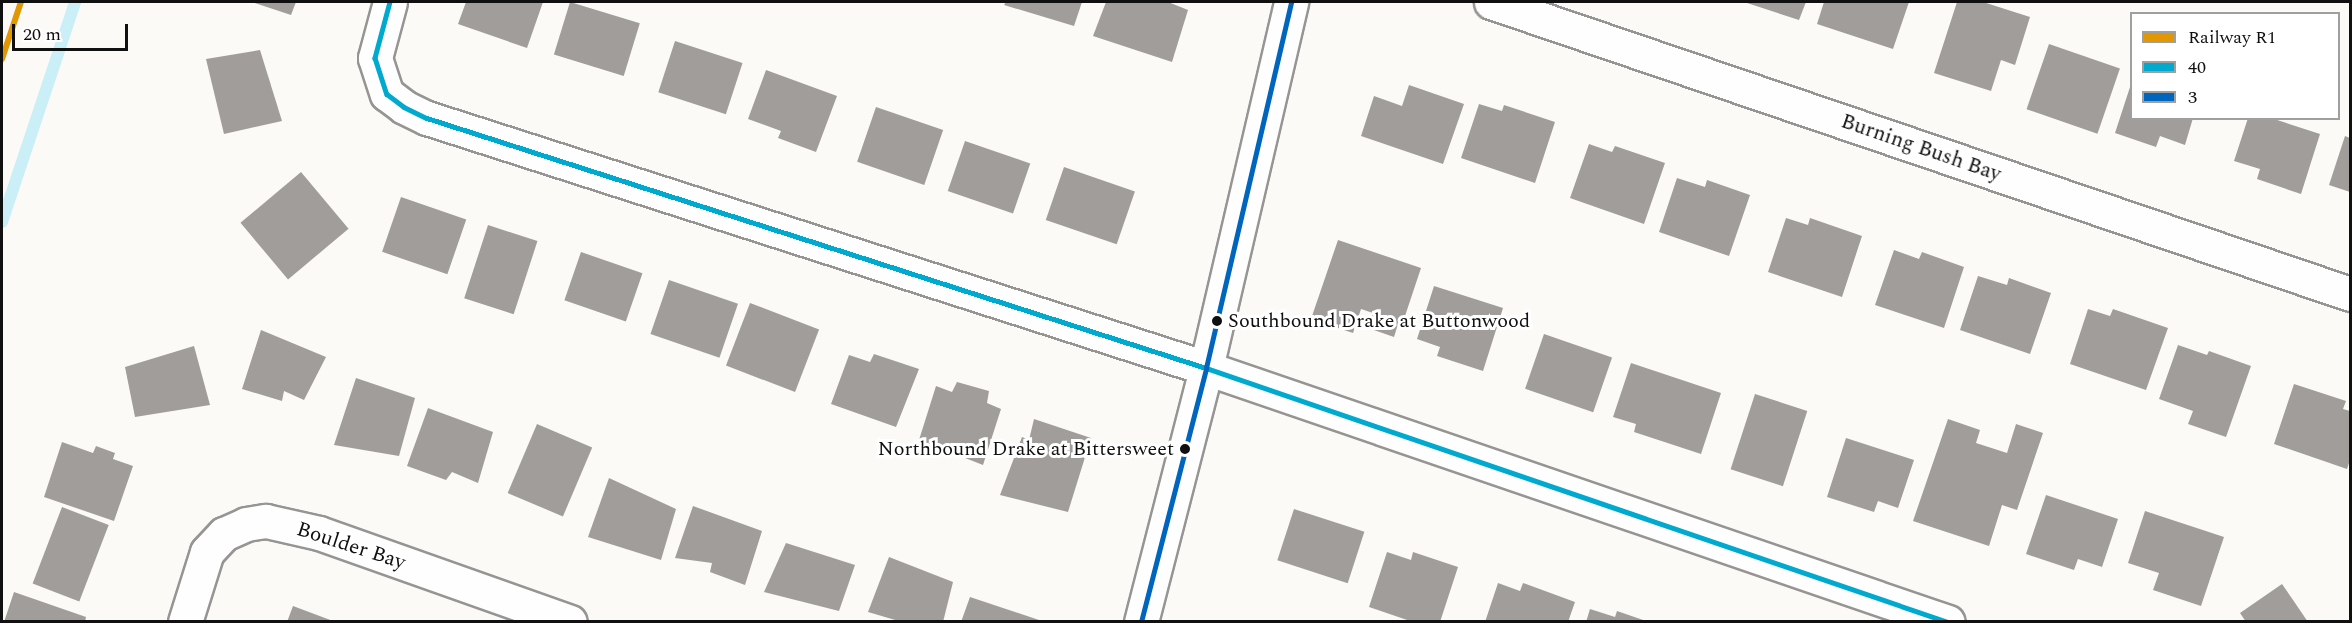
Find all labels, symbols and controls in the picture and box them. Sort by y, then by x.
scale bar [15,12,130,50]
legend [2130,12,2340,120]
text: 20 m [23,21,61,48]
text: Railway R1 [2188,24,2276,51]
text: 40 [2188,54,2206,81]
text: 3 [2188,84,2197,111]
street label: Burning Bush Bay [1838,109,2004,187]
place label: Southbound Drake at Buttonwood [1228,309,1530,333]
marker: Southbound Drake at Buttonwood [1211,315,1223,327]
place label: Northbound Drake at Bittersweet [878,437,1174,461]
marker: Northbound Drake at Bittersweet [1179,443,1191,455]
street label: Boulder Bay [293,517,409,575]

